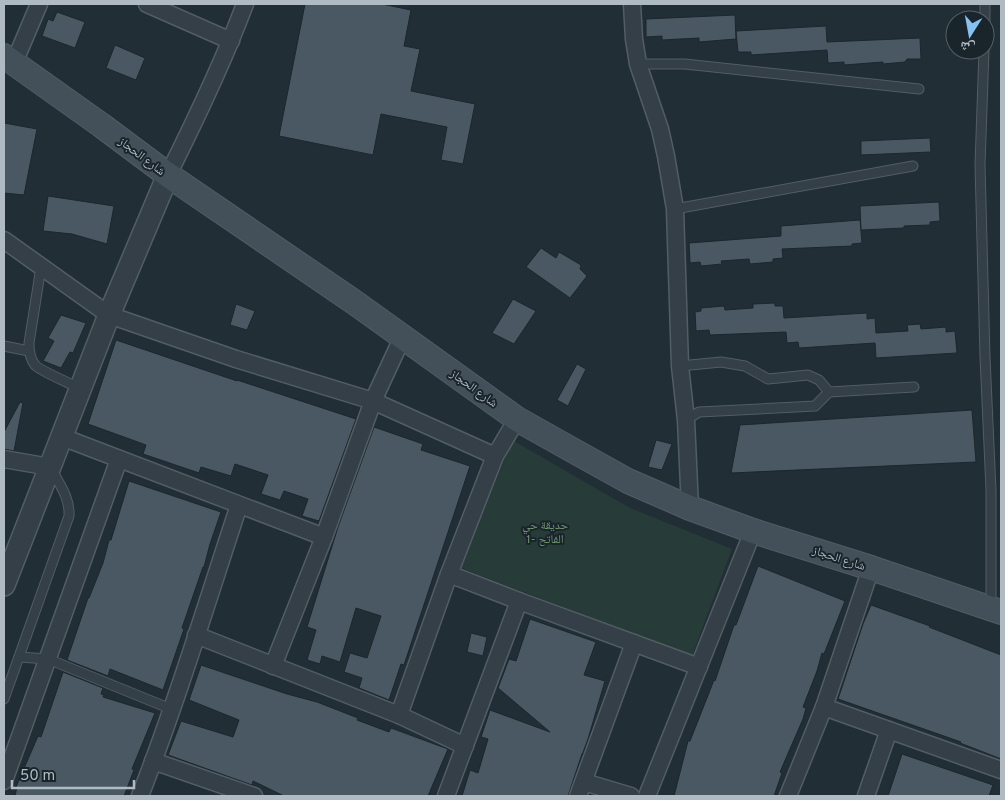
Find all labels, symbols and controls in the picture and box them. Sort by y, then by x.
north arrow [945,10,995,60]
text: ش [959,37,977,56]
street label: شارع الحجاز [114,133,168,180]
street label: شارع الحجاز [446,366,500,411]
park label: حديقة حي الفاتح -1 [522,518,568,548]
street label: شارع الحجاز [809,543,867,575]
scale bar [12,758,135,790]
text: 50 m [20,767,55,786]

